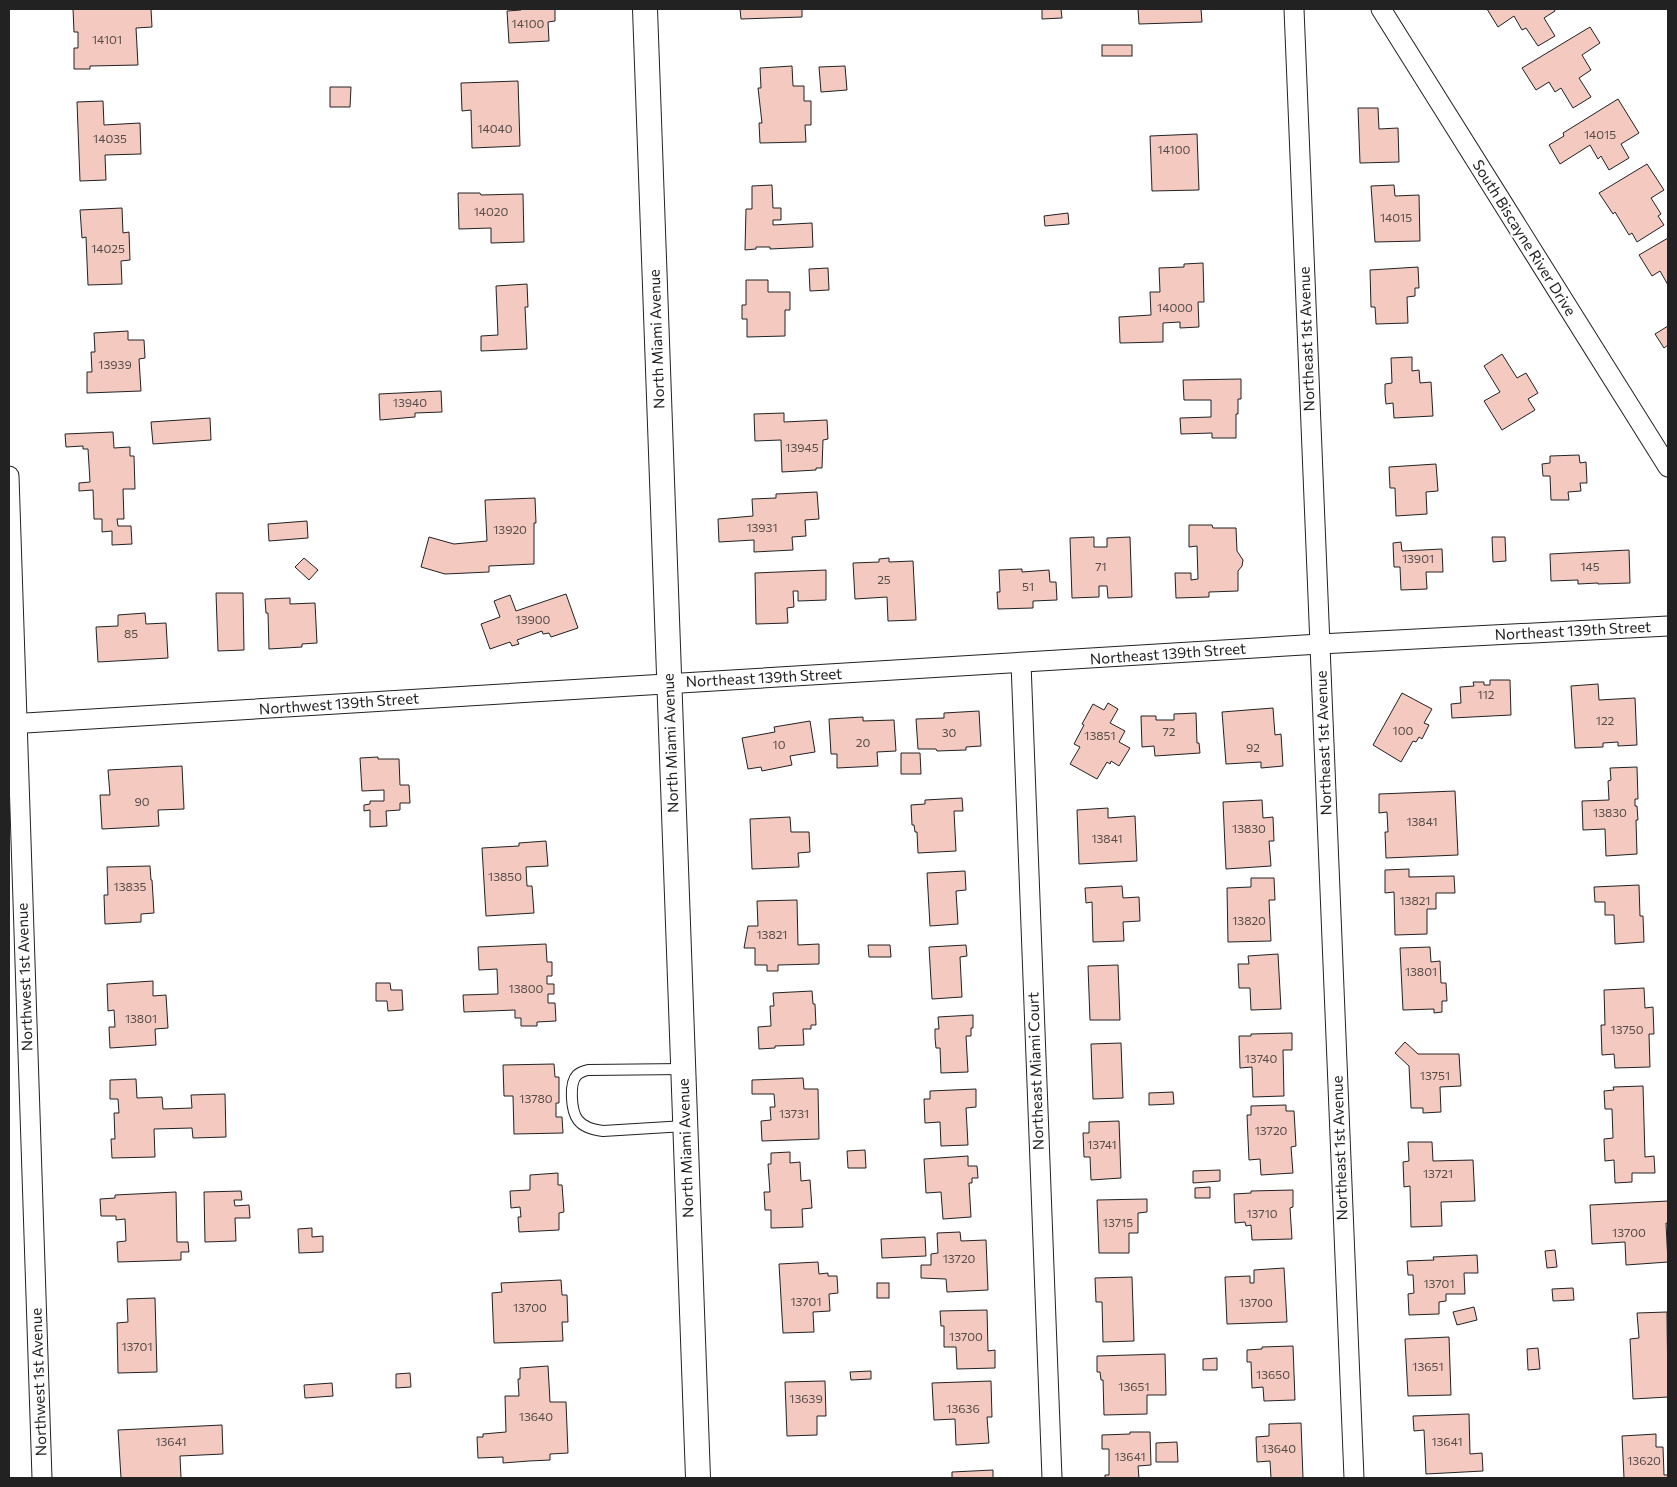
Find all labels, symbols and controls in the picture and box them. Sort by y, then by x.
house number: 14100 [512,16,545,30]
house number: 14101 [92,32,122,46]
house number: 14040 [477,121,513,135]
house number: 14015 [1584,127,1616,141]
house number: 14035 [93,131,127,145]
house number: 14100 [1158,142,1191,156]
street label: South Biscayne River Drive [1469,156,1580,319]
house number: 14020 [474,204,508,218]
house number: 14015 [1380,210,1412,224]
house number: 14025 [91,241,125,255]
street label: Northeast 1st Avenue [1294,266,1318,412]
street label: North Miami Avenue [645,269,667,409]
house number: 14000 [1157,300,1193,314]
house number: 13939 [98,357,132,371]
house number: 13940 [393,395,427,409]
house number: 13945 [785,440,819,454]
house number: 13931 [746,520,778,534]
house number: 13920 [493,522,527,536]
house number: 13901 [1402,551,1434,565]
house number: 71 [1095,559,1107,573]
house number: 145 [1580,559,1600,573]
house number: 25 [877,572,891,586]
house number: 51 [1022,579,1034,593]
house number: 13900 [516,612,551,626]
street label: Northeast 139th Street [1494,617,1652,643]
house number: 85 [124,626,138,640]
street label: Northeast 139th Street [1089,639,1247,667]
street label: Northeast 139th Street [685,664,843,690]
street label: Northeast 1st Avenue [1311,670,1335,816]
street label: North Miami Avenue [659,673,681,813]
house number: 112 [1478,687,1495,701]
street label: Northwest 139th Street [258,688,420,718]
house number: 122 [1596,713,1615,727]
house number: 100 [1393,723,1414,737]
house number: 72 [1163,724,1176,738]
house number: 30 [942,725,957,739]
house number: 13851 [1084,728,1116,742]
house number: 20 [856,735,870,749]
house number: 10 [773,737,786,751]
house number: 92 [1246,740,1260,754]
house number: 90 [134,794,150,808]
house number: 13830 [1593,805,1627,819]
house number: 13841 [1406,814,1438,828]
house number: 13830 [1232,821,1266,835]
house number: 13841 [1091,831,1123,845]
house number: 13850 [488,869,522,883]
house number: 13835 [114,879,147,893]
house number: 13821 [1399,893,1431,907]
street label: Northwest 1st Avenue [12,902,36,1052]
house number: 13820 [1232,913,1266,927]
house number: 13821 [756,927,788,941]
house number: 13801 [1405,964,1437,978]
house number: 13800 [509,981,544,995]
street label: Northeast Miami Court [1023,992,1047,1150]
house number: 13801 [125,1011,157,1025]
house number: 13750 [1611,1022,1644,1036]
house number: 13740 [1245,1051,1277,1065]
house number: 13751 [1420,1068,1450,1082]
street label: Northeast 1st Avenue [1327,1075,1351,1221]
street label: North Miami Avenue [674,1078,696,1218]
house number: 13780 [519,1091,553,1105]
house number: 13731 [779,1106,809,1120]
house number: 13720 [1255,1123,1288,1137]
house number: 13741 [1087,1137,1117,1151]
house number: 13721 [1423,1166,1453,1180]
house number: 13710 [1246,1206,1278,1220]
house number: 13715 [1103,1215,1133,1229]
house number: 13700 [1612,1225,1646,1239]
house number: 13720 [943,1251,976,1265]
house number: 13701 [1423,1276,1455,1290]
house number: 13701 [790,1294,822,1308]
house number: 13700 [1239,1295,1273,1309]
house number: 13700 [513,1300,547,1314]
street label: Northwest 1st Avenue [26,1307,50,1457]
house number: 13700 [949,1329,983,1343]
house number: 13701 [121,1339,153,1353]
house number: 13651 [1412,1359,1444,1373]
house number: 13650 [1256,1367,1290,1381]
house number: 13651 [1118,1379,1150,1393]
house number: 13639 [789,1391,823,1405]
house number: 13636 [946,1401,980,1415]
house number: 13640 [519,1409,553,1423]
house number: 13641 [155,1434,187,1448]
house number: 13641 [1431,1434,1463,1448]
house number: 13640 [1262,1441,1296,1455]
house number: 13641 [1114,1449,1146,1463]
house number: 13620 [1627,1453,1661,1467]

